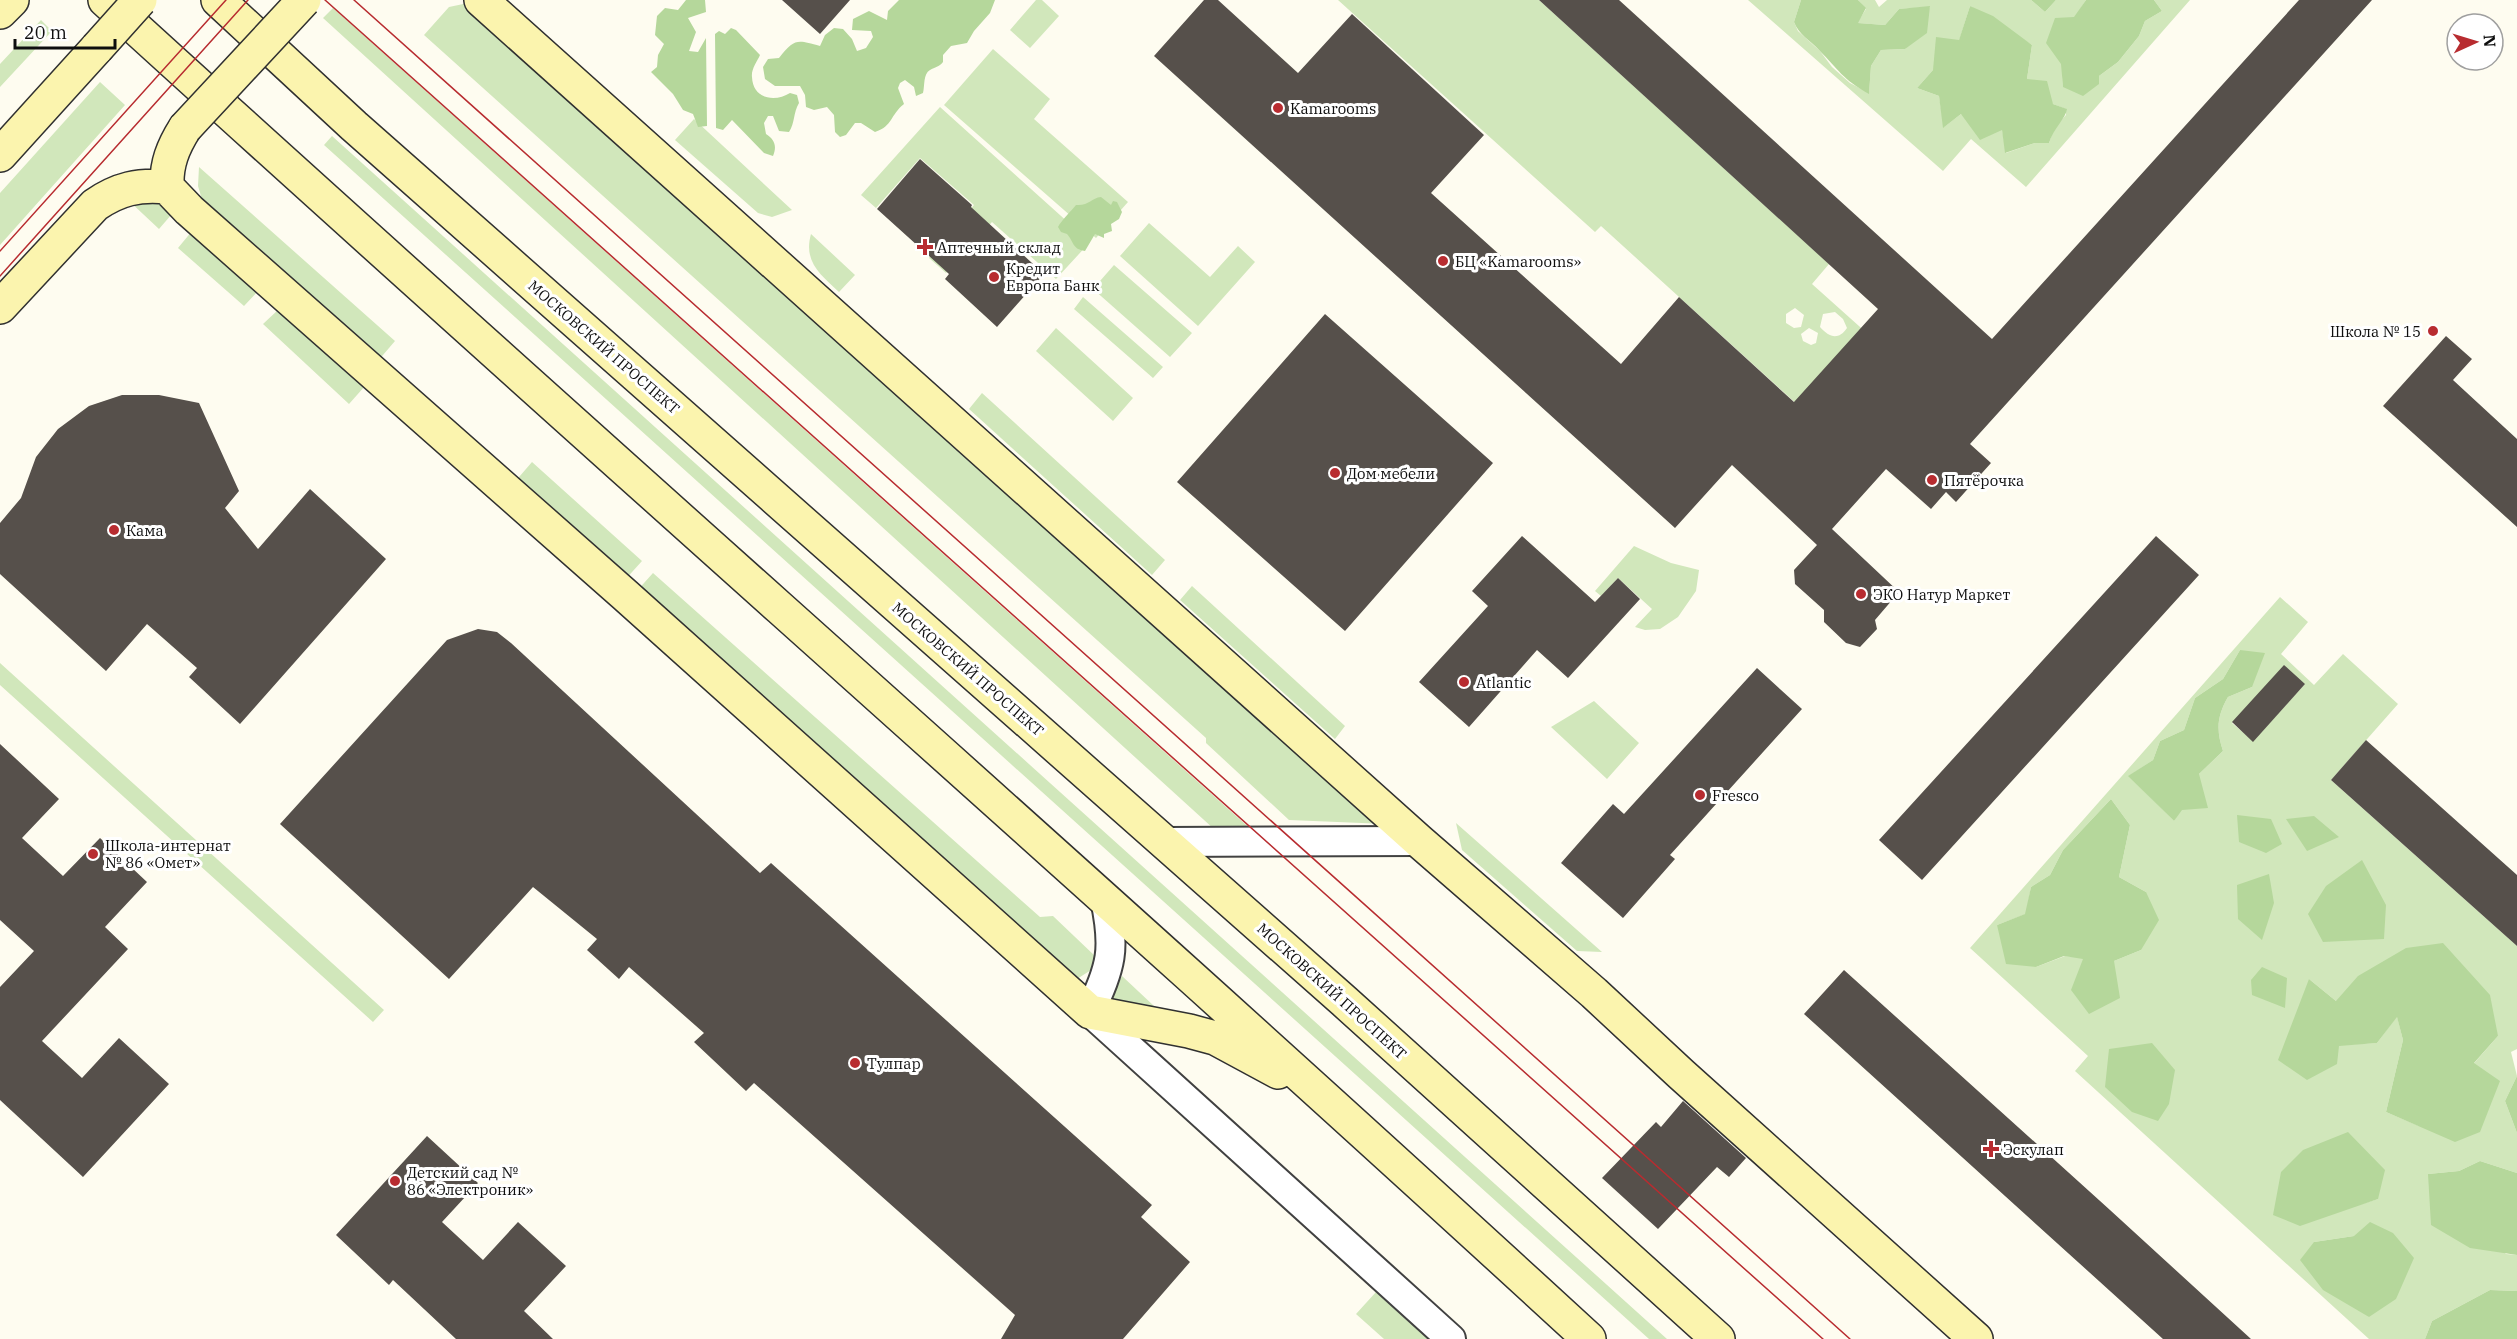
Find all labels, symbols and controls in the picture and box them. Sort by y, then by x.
scale bar [15,12,116,50]
north arrow [2445,12,2505,72]
text: 20 m [24,21,67,44]
text: N [2480,34,2500,48]
place label: Kamarooms [1290,99,1376,118]
marker: Kamarooms [1271,101,1285,115]
place label: Аптечный склад [937,238,1061,257]
marker: Аптечный склад [918,240,932,254]
place label: БЦ «Kamarooms» [1455,252,1582,271]
marker: БЦ «Kamarooms» [1436,254,1450,268]
place label: Кредит Европа Банк [1006,259,1100,295]
marker: Кредит Европа Банк [987,270,1001,284]
street label: МОСКОВСКИЙ ПРОСПЕКТ [524,276,684,418]
place label: Школа № 15 [2330,322,2421,341]
marker: Школа № 15 [2426,324,2440,338]
place label: Дом мебели [1347,464,1435,483]
marker: Дом мебели [1328,466,1342,480]
place label: Пятёрочка [1944,471,2024,490]
marker: Пятёрочка [1925,473,1939,487]
place label: Кама [126,521,164,540]
marker: Кама [107,523,121,537]
place label: ЭКО Натур Маркет [1873,585,2010,604]
marker: ЭКО Натур Маркет [1854,587,1868,601]
street label: МОСКОВСКИЙ ПРОСПЕКТ [888,598,1048,740]
place label: Atlantic [1476,673,1532,692]
marker: Atlantic [1457,675,1471,689]
place label: Fresco [1712,786,1759,805]
marker: Fresco [1693,788,1707,802]
place label: Школа-интернат № 86 «Омет» [105,836,231,872]
marker: Школа-интернат № 86 «Омет» [86,847,100,861]
street label: МОСКОВСКИЙ ПРОСПЕКТ [1253,919,1411,1063]
place label: Тулпар [867,1054,921,1073]
marker: Тулпар [848,1056,862,1070]
place label: Эскулап [2003,1140,2064,1159]
marker: Эскулап [1984,1142,1998,1156]
place label: Детский сад № 86 «Электроник» [407,1163,534,1199]
marker: Детский сад № 86 «Электроник» [388,1174,402,1188]

